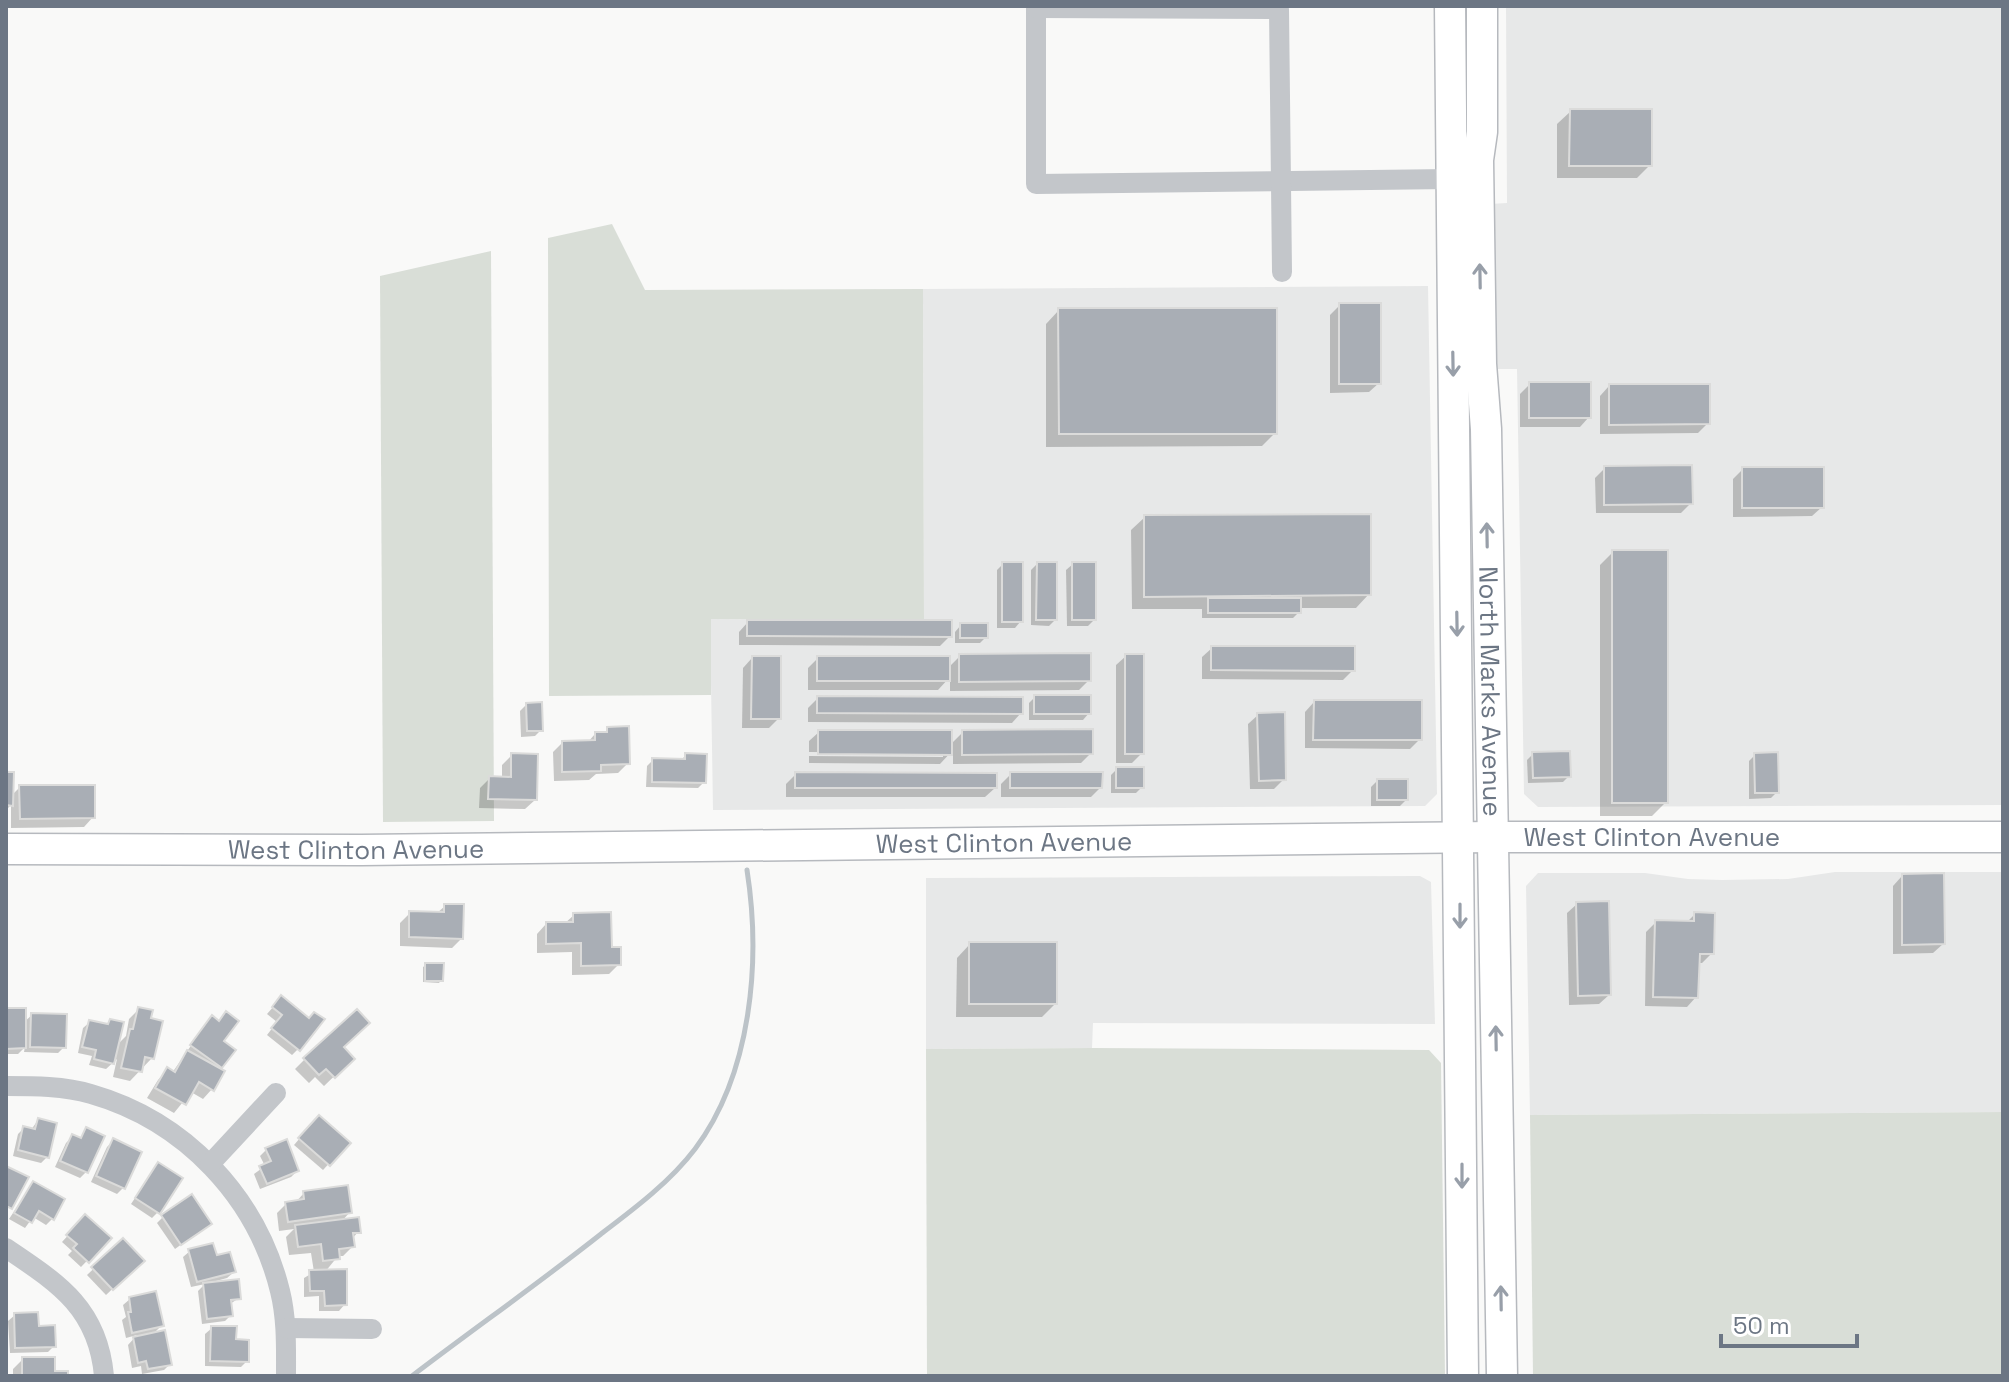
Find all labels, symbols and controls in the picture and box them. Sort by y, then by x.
one-way arrow [1472,263,1487,290]
one-way arrow [1445,350,1461,377]
one-way arrow [1480,522,1495,549]
street label: North Marks Avenue [1471,566,1510,817]
one-way arrow [1449,610,1464,637]
street label: West Clinton Avenue [1524,820,1780,854]
street label: West Clinton Avenue [875,824,1132,861]
street label: West Clinton Avenue [228,832,485,867]
one-way arrow [1452,902,1468,929]
one-way arrow [1488,1025,1504,1052]
one-way arrow [1454,1162,1470,1189]
one-way arrow [1493,1285,1508,1312]
scale bar [1721,1298,1857,1348]
text: 50 m [1733,1310,1790,1341]

